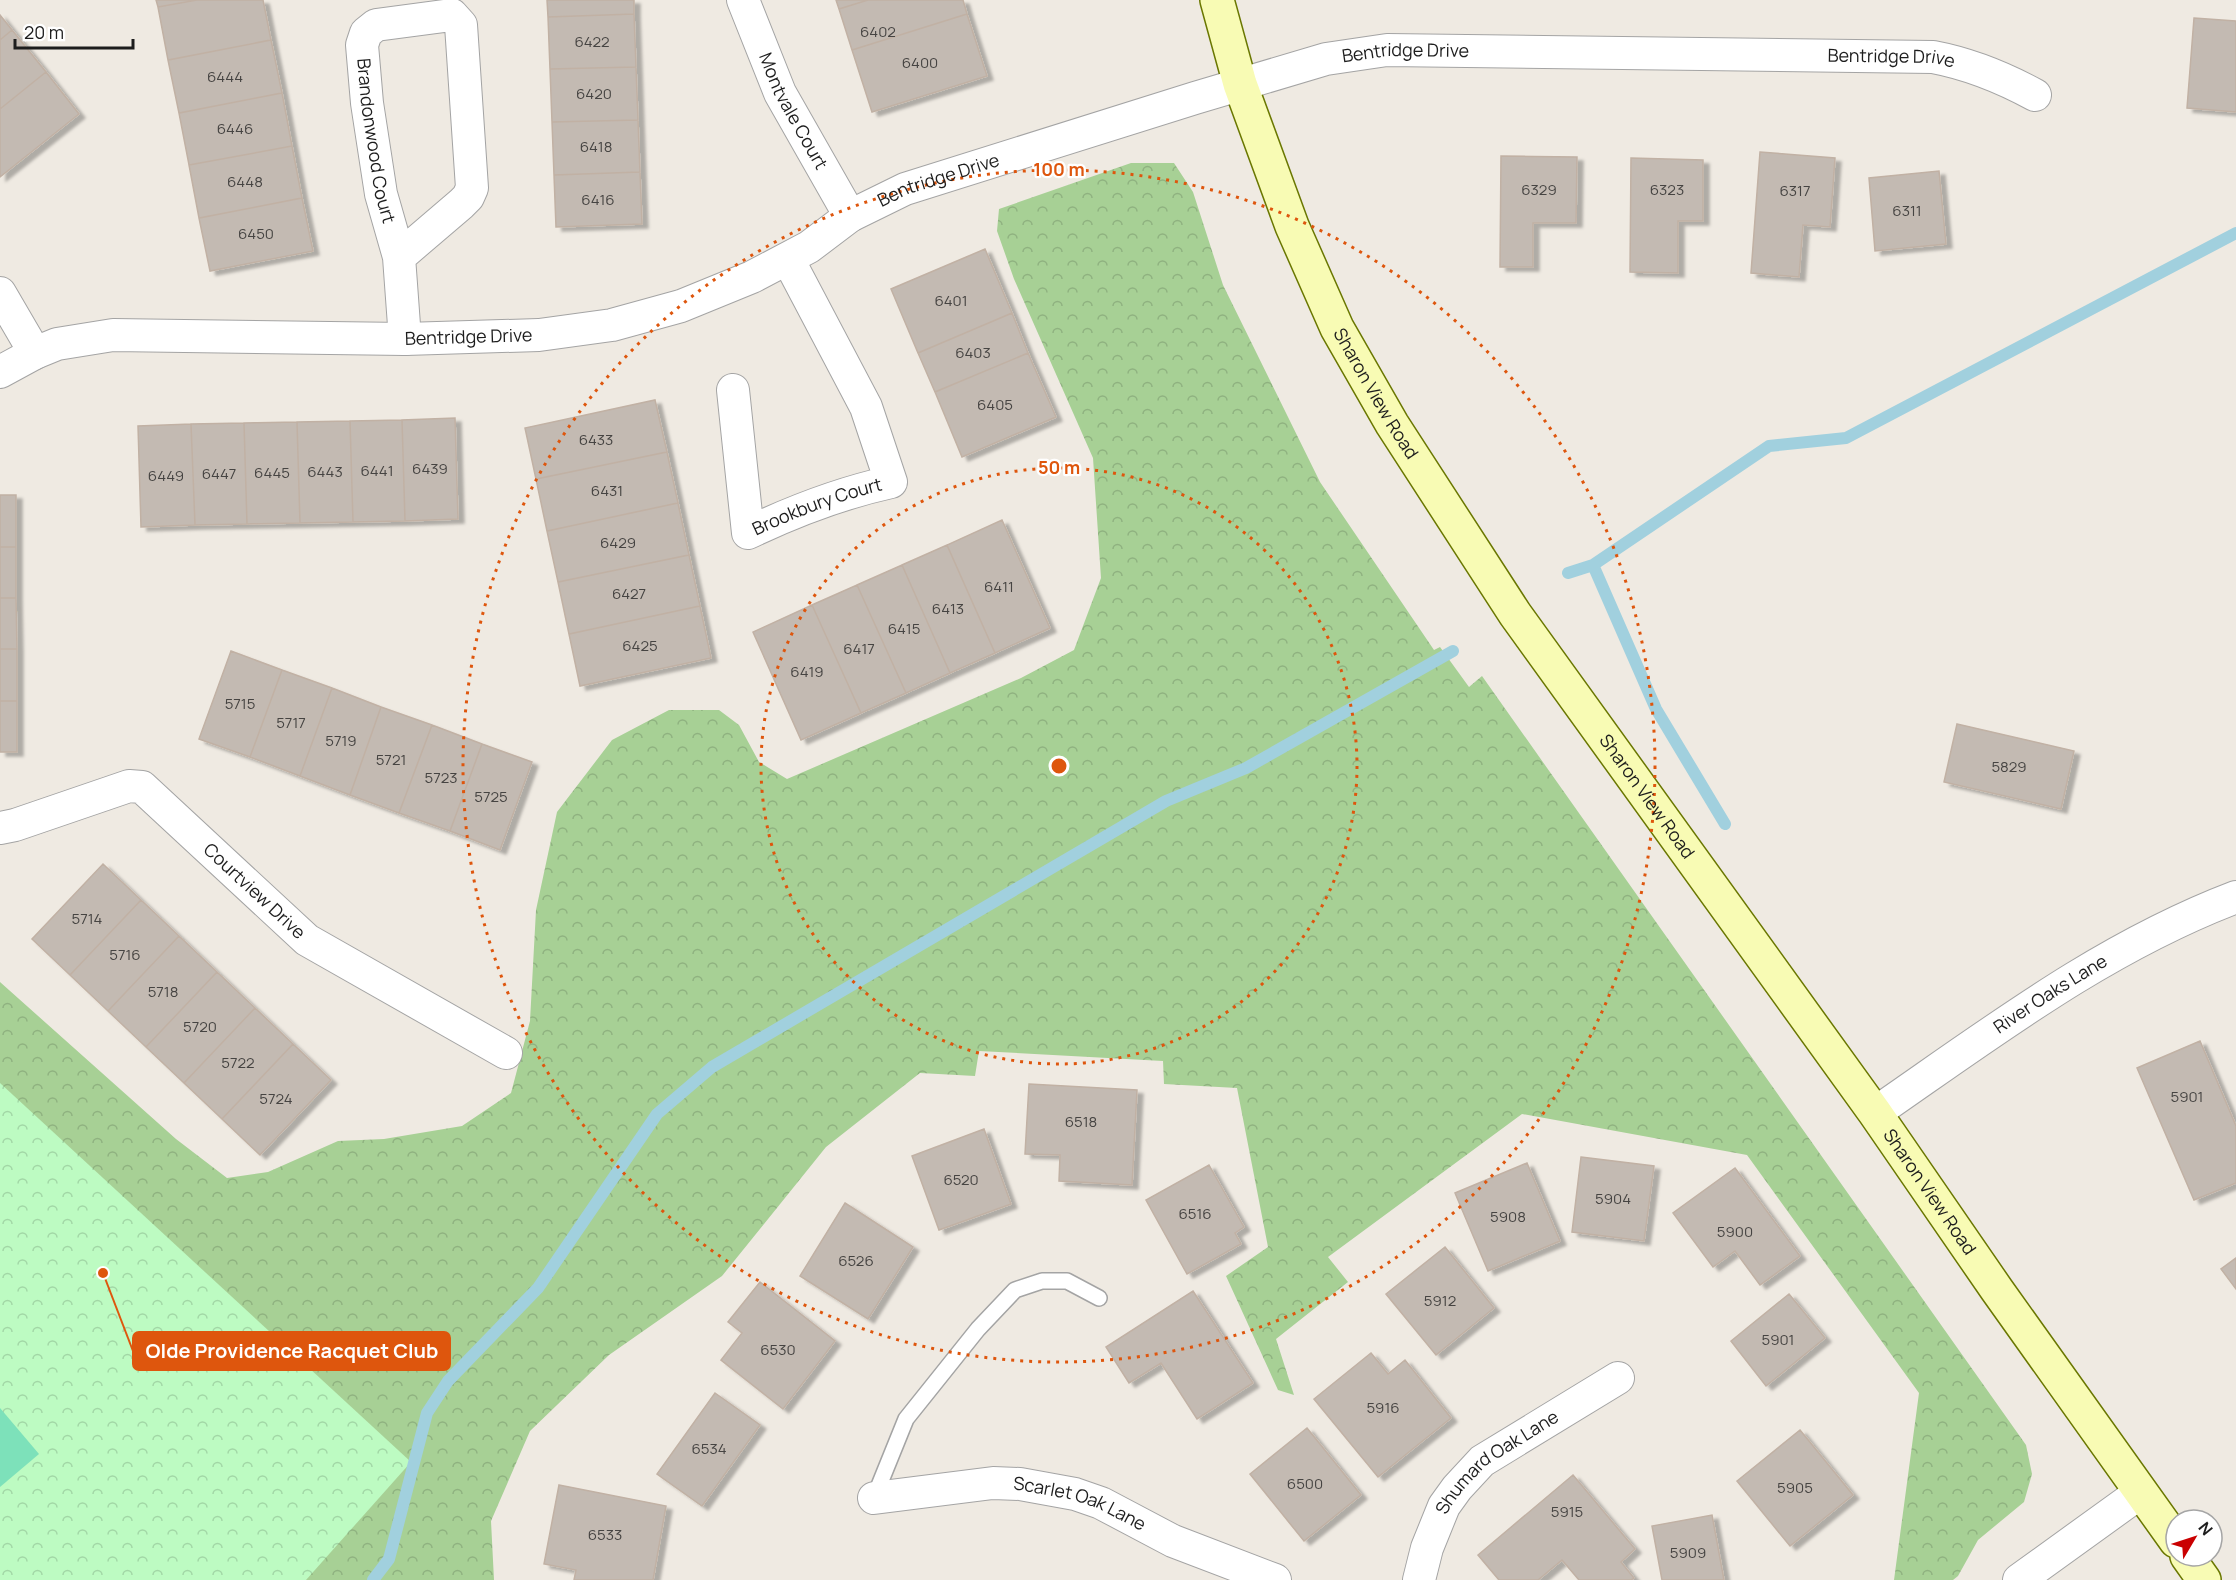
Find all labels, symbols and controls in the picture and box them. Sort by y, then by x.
scale bar [15,12,134,50]
text: 20 m [24,20,64,44]
house number: 6402 [860,21,896,42]
house number: 6422 [574,31,610,52]
street label: Bentridge Drive [1340,37,1469,68]
street label: Bentridge Drive [1827,43,1958,73]
street label: Montvale Court [754,49,834,173]
house number: 6400 [902,52,938,73]
street label: Brandonwood Court [352,57,402,226]
house number: 6444 [207,66,243,87]
house number: 6420 [576,83,612,104]
house number: 6446 [217,118,253,139]
house number: 6418 [580,136,612,157]
street label: Bentridge Drive [873,147,1002,212]
text: 100 m [1033,157,1085,181]
house number: 6448 [227,171,263,192]
house number: 6329 [1521,179,1557,200]
house number: 6323 [1650,179,1684,200]
house number: 6317 [1780,180,1810,201]
house number: 6416 [581,189,615,210]
house number: 6311 [1892,200,1922,221]
house number: 6450 [238,223,274,244]
house number: 6401 [934,290,968,311]
street label: Bentridge Drive [405,322,533,350]
street label: Sharon View Road [1329,323,1424,463]
house number: 6403 [955,342,991,363]
house number: 6405 [977,394,1013,415]
house number: 6433 [579,429,613,450]
text: 50 m [1038,455,1080,479]
house number: 6439 [412,458,448,479]
house number: 6441 [361,460,394,481]
house number: 6443 [307,461,343,482]
house number: 6445 [254,462,290,483]
house number: 6447 [202,463,236,484]
house number: 6449 [148,465,184,486]
street label: Brookbury Court [748,472,884,540]
house number: 6431 [591,480,623,501]
house number: 6429 [600,532,636,553]
house number: 6411 [984,576,1014,597]
house number: 6427 [612,583,646,604]
house number: 6413 [932,598,964,619]
house number: 6415 [888,618,920,639]
house number: 6425 [622,635,658,656]
house number: 6417 [843,638,875,659]
house number: 6419 [790,661,824,682]
house number: 5715 [225,693,255,714]
house number: 5717 [276,712,306,733]
street label: Sharon View Road [1595,729,1701,863]
house number: 5719 [325,730,357,751]
house number: 5721 [376,749,406,770]
centre of rings [1049,756,1069,776]
house number: 5829 [1991,756,2027,777]
house number: 5723 [424,767,458,788]
house number: 5725 [474,786,508,807]
street label: Courtview Drive [199,837,311,944]
house number: 5714 [72,908,103,929]
house number: 5716 [109,944,141,965]
street label: River Oaks Lane [1988,948,2111,1038]
house number: 5718 [148,981,178,1002]
house number: 5720 [183,1016,217,1037]
house number: 5722 [221,1052,255,1073]
house number: 5901 [2171,1086,2203,1107]
house number: 5724 [259,1088,293,1109]
house number: 6518 [1065,1111,1097,1132]
street label: Sharon View Road [1878,1124,1982,1259]
house number: 6520 [943,1169,979,1190]
house number: 5904 [1595,1188,1631,1209]
house number: 6516 [1178,1203,1212,1224]
house number: 5908 [1490,1206,1526,1227]
house number: 5900 [1717,1221,1753,1242]
house number: 6526 [838,1250,874,1271]
house number: 5912 [1424,1290,1456,1311]
house number: 5901 [1762,1329,1794,1350]
callout: Olde Providence Racquet Club [133,1332,450,1370]
text: Olde Providence Racquet Club [146,1337,438,1364]
house number: 6530 [760,1339,796,1360]
house number: 5916 [1366,1397,1400,1418]
street label: Shumard Oak Lane [1429,1404,1563,1517]
house number: 6534 [691,1438,727,1459]
street label: Scarlet Oak Lane [1013,1471,1151,1536]
house number: 6500 [1287,1473,1323,1494]
house number: 5905 [1777,1477,1813,1498]
house number: 5915 [1551,1501,1583,1522]
north arrow [2164,1508,2224,1568]
text: N [2193,1517,2218,1540]
house number: 6533 [588,1524,622,1545]
house number: 5909 [1670,1542,1706,1563]

